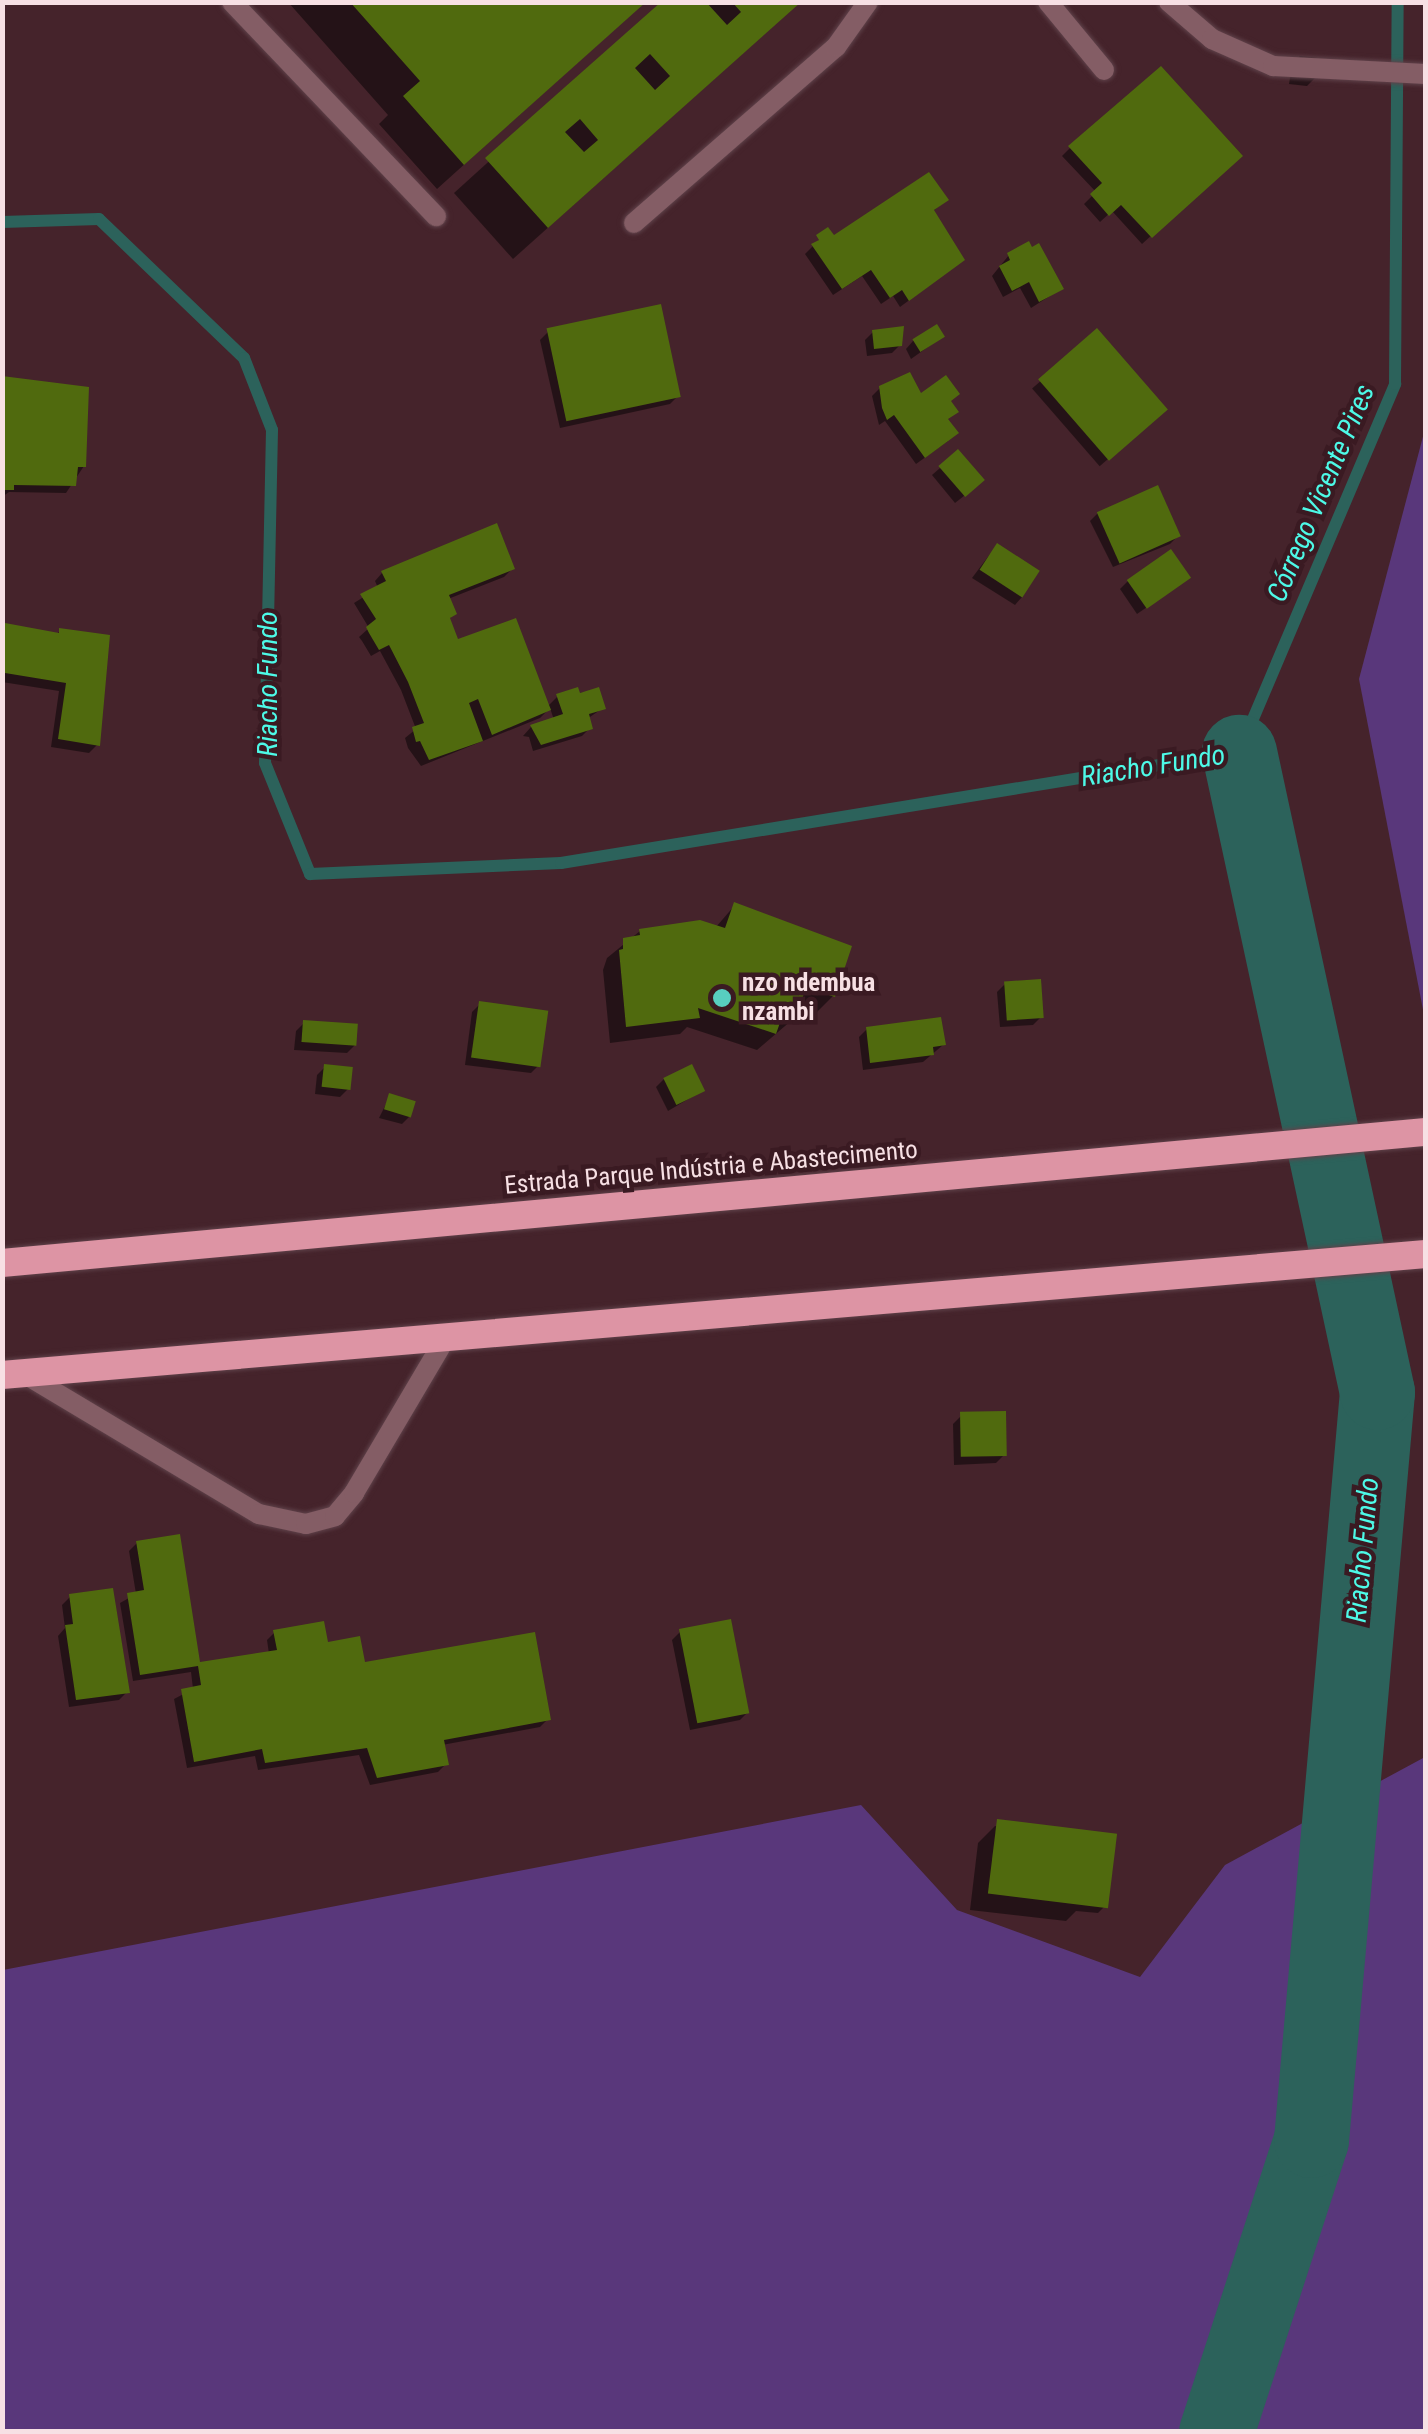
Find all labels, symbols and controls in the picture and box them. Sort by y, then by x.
water label: Córrego Vicente Pires [1260,379,1382,607]
water label: Riacho Fundo [251,611,285,757]
water label: Riacho Fundo [1079,738,1227,794]
place label: nzo ndembua nzambi [742,969,875,1028]
marker: nzo ndembua nzambi [711,987,733,1009]
street label: Estrada Parque Indústria e Abastecimento [503,1135,919,1201]
water label: Riacho Fundo [1340,1476,1386,1624]

